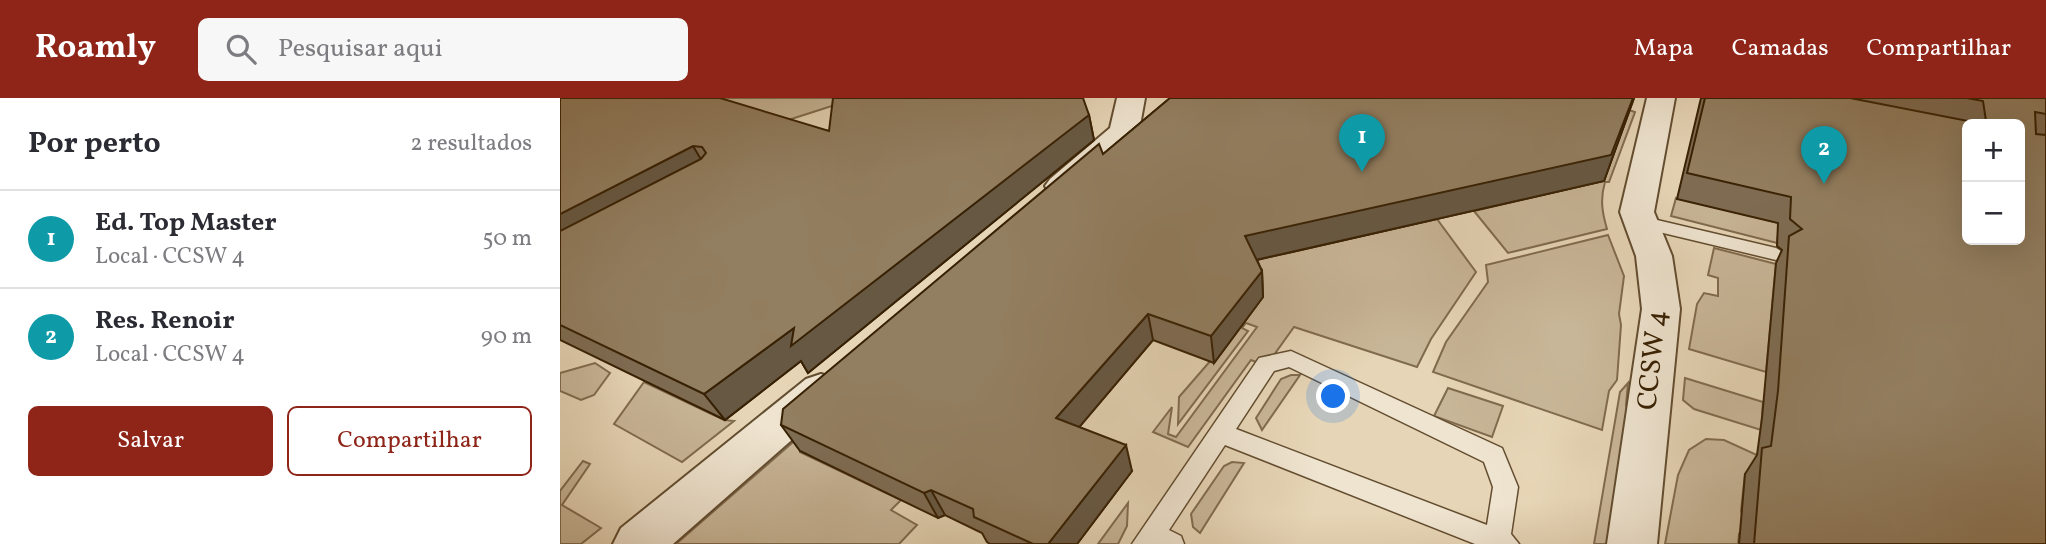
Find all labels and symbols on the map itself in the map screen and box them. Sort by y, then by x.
pin: 1 [1339,114,1385,172]
pin: 2 [1801,126,1847,184]
street label: CCSW 4 [1628,308,1678,412]
your location [1316,379,1350,413]

